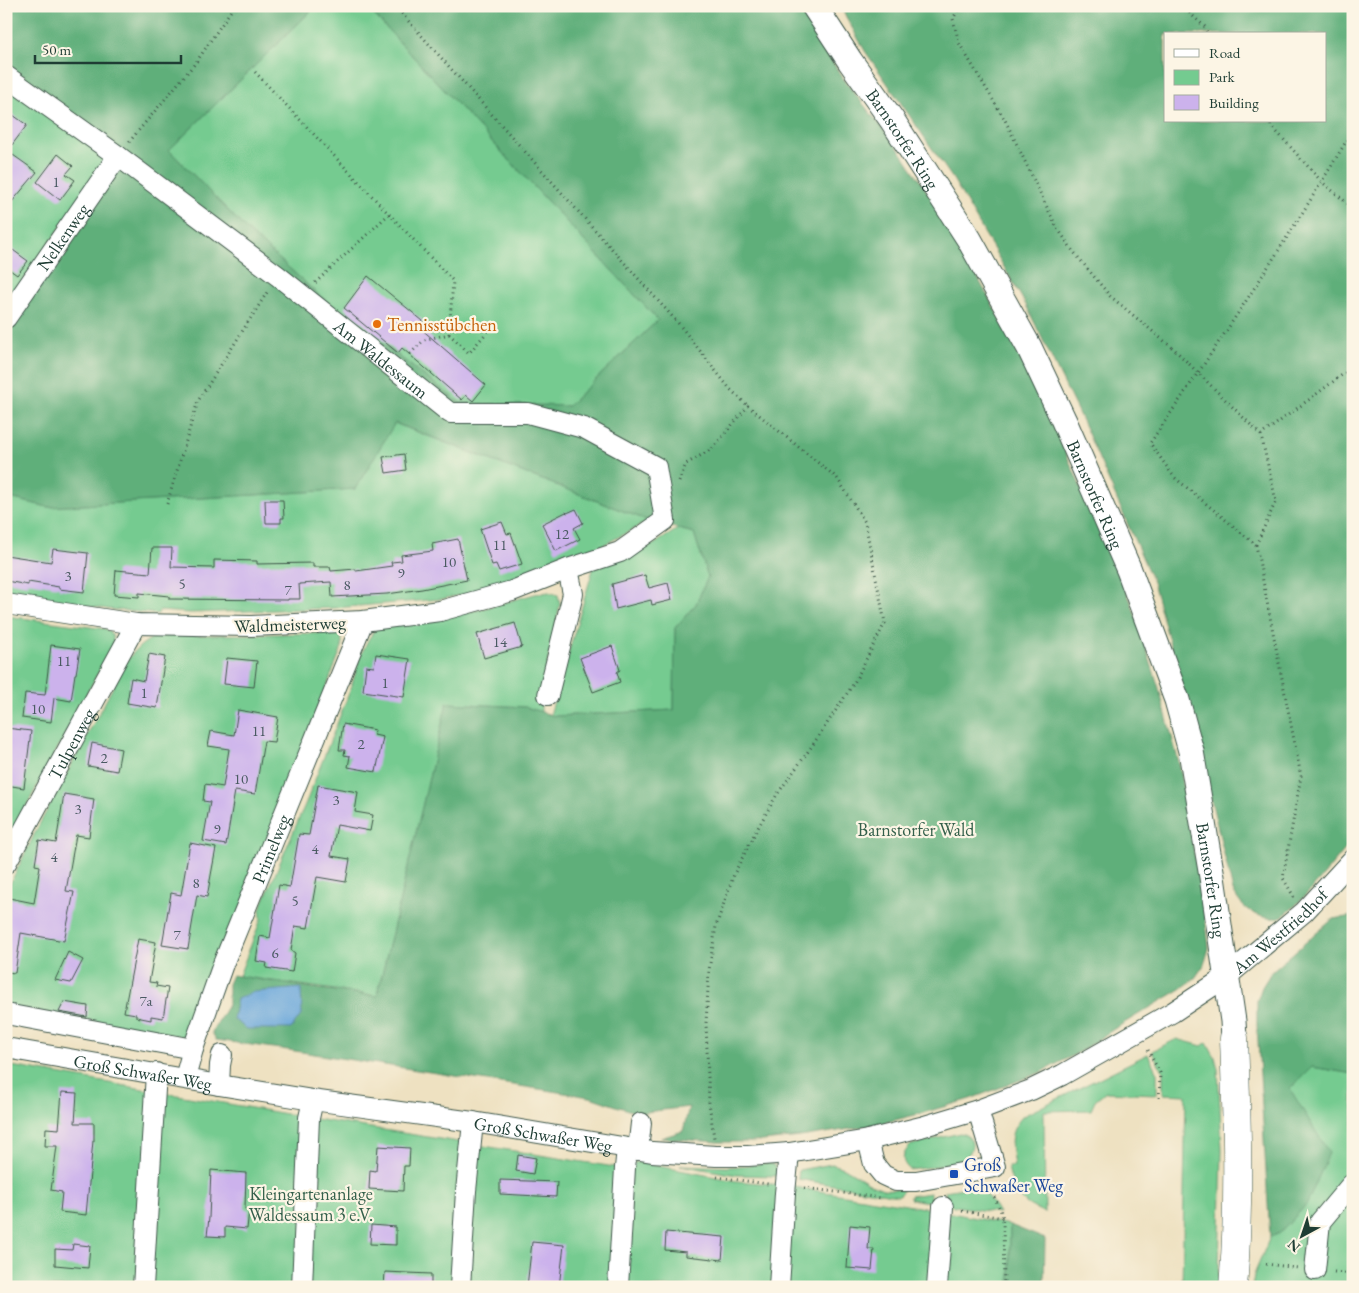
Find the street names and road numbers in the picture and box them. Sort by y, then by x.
street label: Barnstorfer Ring [862,84,945,194]
street label: Nelkenweg [31,198,94,275]
street label: Am Waldessaum [329,313,434,403]
street label: Barnstorfer Ring [1062,436,1130,552]
street label: Waldmeisterweg [234,611,347,637]
street label: Tulpenweg [42,704,100,783]
street label: Primelweg [246,810,295,886]
street label: Barnstorfer Ring [1192,821,1232,939]
street label: Am Westfriedhof [1227,881,1334,979]
street label: Groß Schwaßer Weg [72,1048,214,1095]
street label: Groß Schwaßer Weg [472,1111,614,1157]

